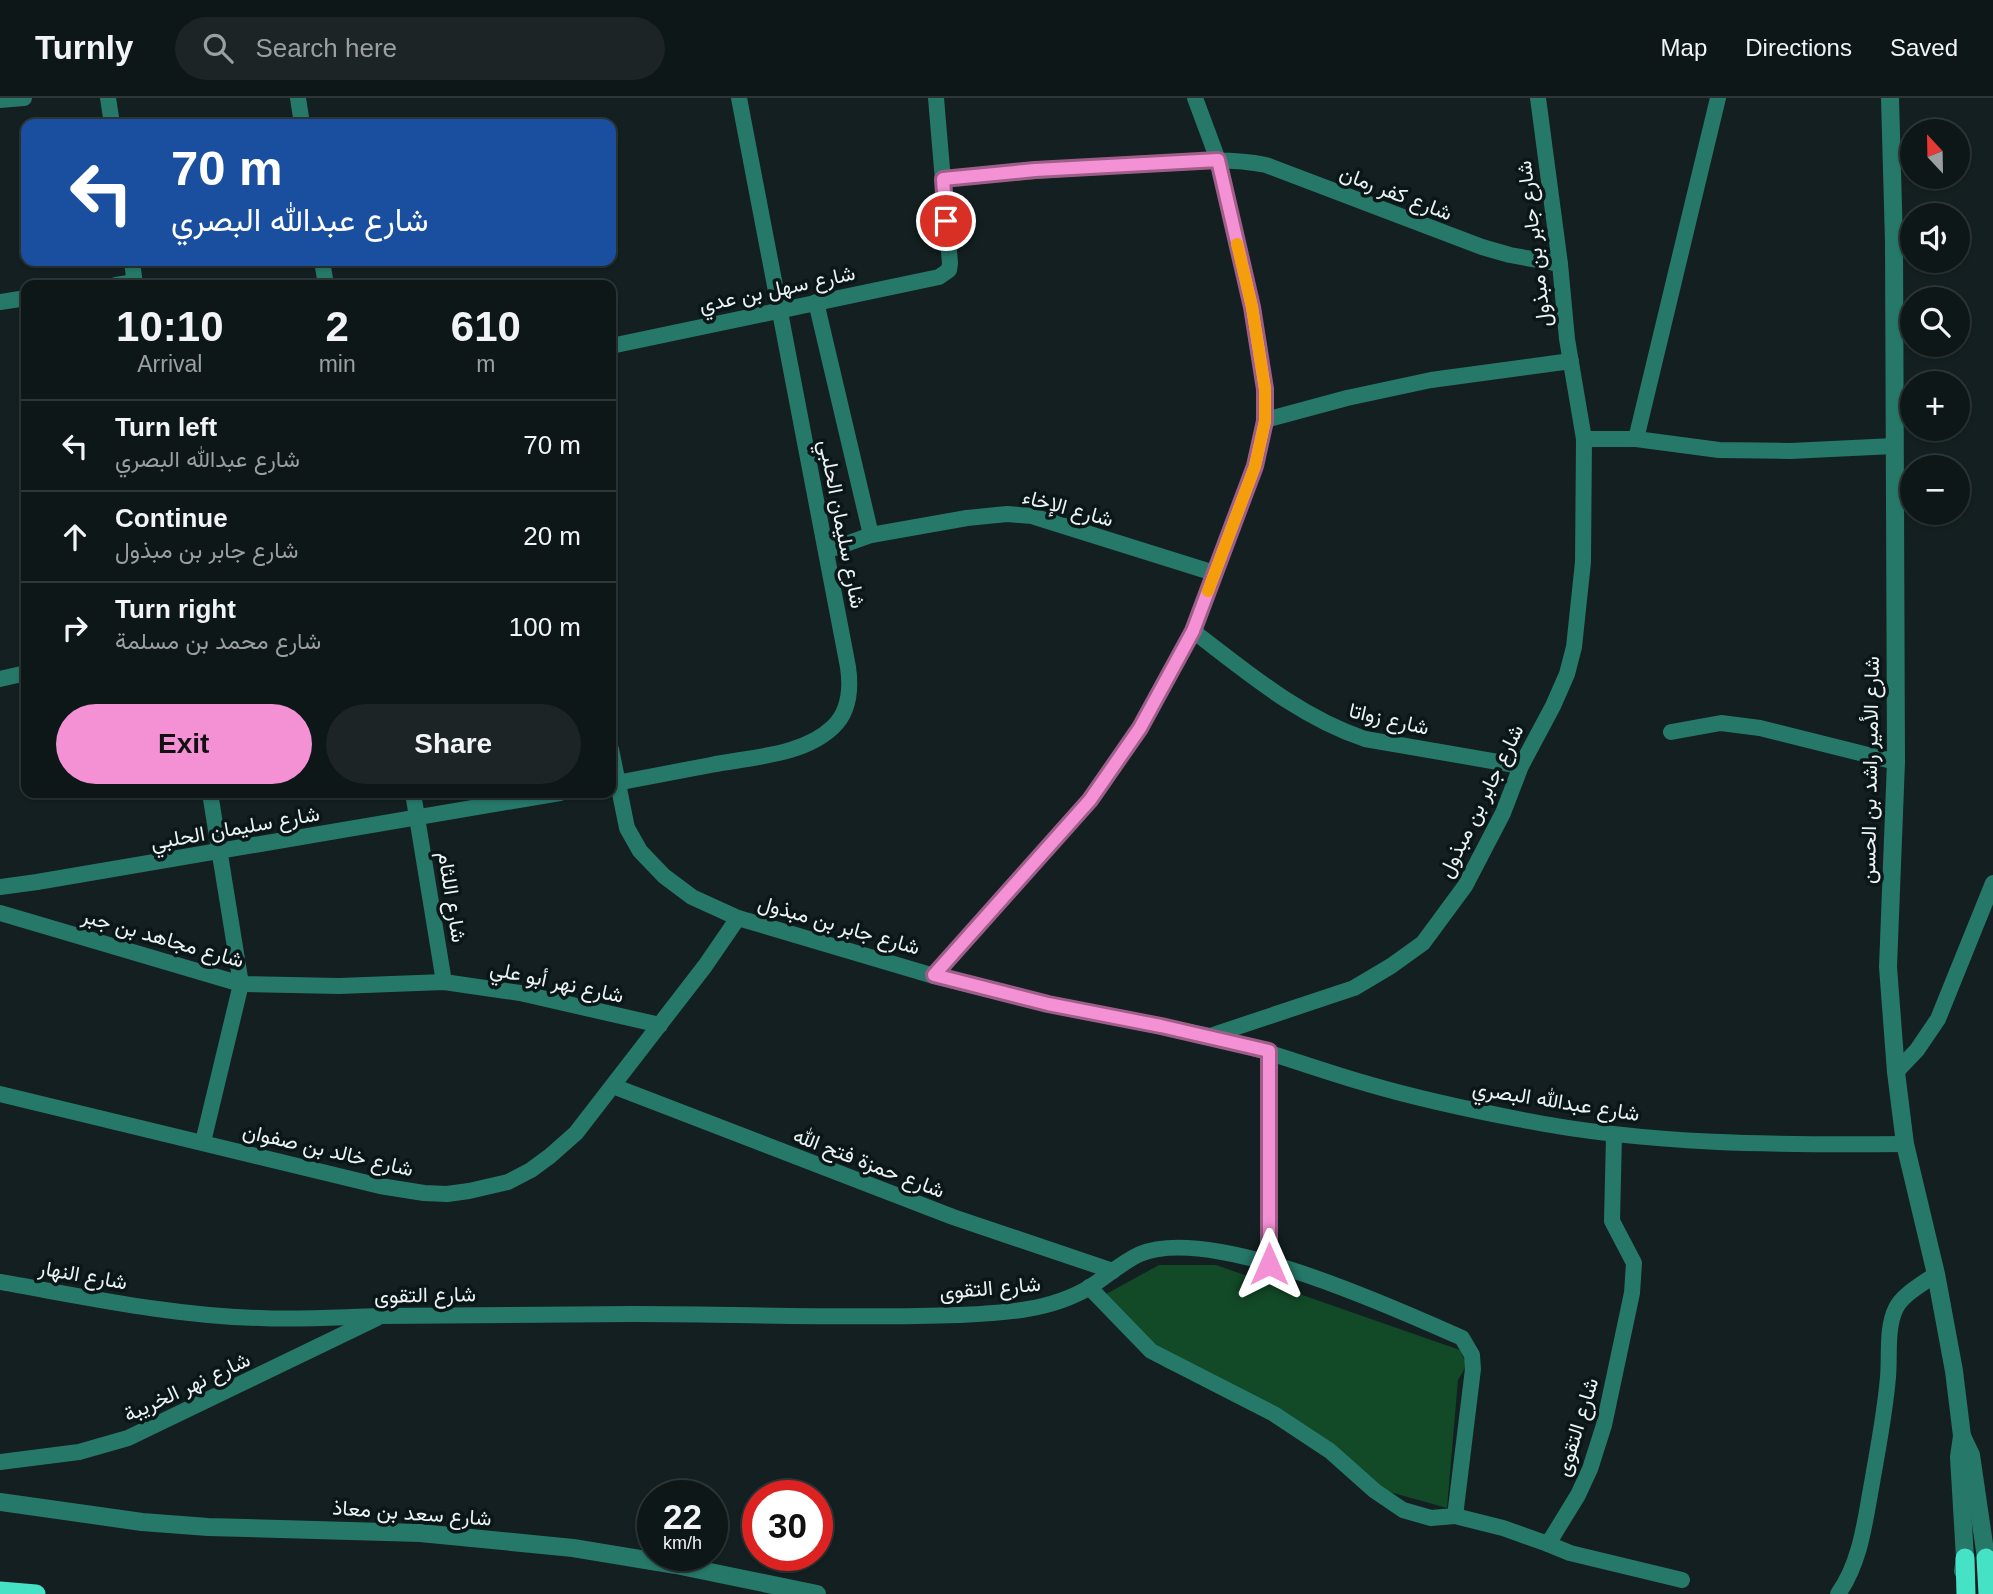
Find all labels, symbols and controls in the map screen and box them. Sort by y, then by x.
search box [175,17,665,80]
text: Turnly [35,29,133,66]
icon: search [199,29,237,67]
text: Search here [255,33,397,63]
text: Map [1661,34,1707,61]
text: Directions [1745,34,1852,61]
text: Saved [1890,34,1958,61]
north arrow [1900,119,1970,189]
map controls [1900,119,1970,525]
text: 70 m [171,141,283,195]
icon: left [56,147,147,238]
street label: شارع جابر بن مبذول [1512,159,1558,329]
street label: شارع كفر رمان [1336,161,1455,227]
pin [916,191,976,251]
text: شارع عبدالله البصري [171,202,428,238]
icon: arrive [927,202,965,240]
button: sound [1900,203,1970,273]
street label: شارع سهل بن عدي [697,261,858,322]
button: search [1900,287,1970,357]
text: 10:10 [116,303,224,350]
text: 2 [325,303,349,350]
text: 610 [451,303,521,350]
text: Arrival [137,351,202,377]
text: min [319,351,356,377]
text: m [476,351,495,377]
button: + [1900,371,1970,441]
text: Turn left [115,412,217,442]
icon: left [56,427,94,465]
text: 70 m [523,430,581,460]
street label: شارع سليمان الحلبي [809,438,870,611]
text: شارع عبدالله البصري [115,446,300,472]
button: − [1900,455,1970,525]
street label: شارع الإخاء [1019,484,1116,534]
text: Continue [115,503,228,533]
icon: ahead [56,518,94,556]
text: 20 m [523,521,581,551]
text: شارع جابر بن مبذول [115,537,298,563]
text: Turn right [115,594,236,624]
icon: right [56,609,94,647]
text: 100 m [509,612,581,642]
text: شارع محمد بن مسلمة [115,628,321,654]
street label: شارع الأمير راشد بن الحسن [1856,656,1886,884]
street label: شارع زواتا [1346,698,1431,742]
button: Exit [56,704,312,784]
button: Share [326,704,581,784]
street label: شارع جابر بن مبذول [1434,721,1530,882]
street label: شارع سليمان الحلبي [149,801,322,860]
street label: شارع اللثام [431,850,471,944]
street label: شارع جابر بن مبذول [755,890,923,962]
street label: شارع مجاهد بن جبر [78,903,247,975]
street label: شارع نهر أبو علي [487,956,626,1013]
street label: شارع عبدالله البصري [1470,1075,1641,1131]
street label: شارع خالد بن صفوان [240,1119,416,1183]
street label: شارع حمزة فتح الله [789,1122,948,1205]
position arrow [1232,1227,1306,1301]
street label: شارع النهار [36,1255,129,1297]
street label: شارع التقوى [938,1272,1042,1306]
street label: شارع التقوى [374,1282,476,1310]
street label: شارع نهر الخريبة [120,1347,255,1429]
street label: شارع التقوى [1551,1375,1605,1480]
speed limit sign: 30 [742,1480,833,1571]
street label: شارع سعد بن معاذ [331,1495,492,1533]
text: 22 [663,1497,702,1536]
text: km/h [663,1533,702,1553]

